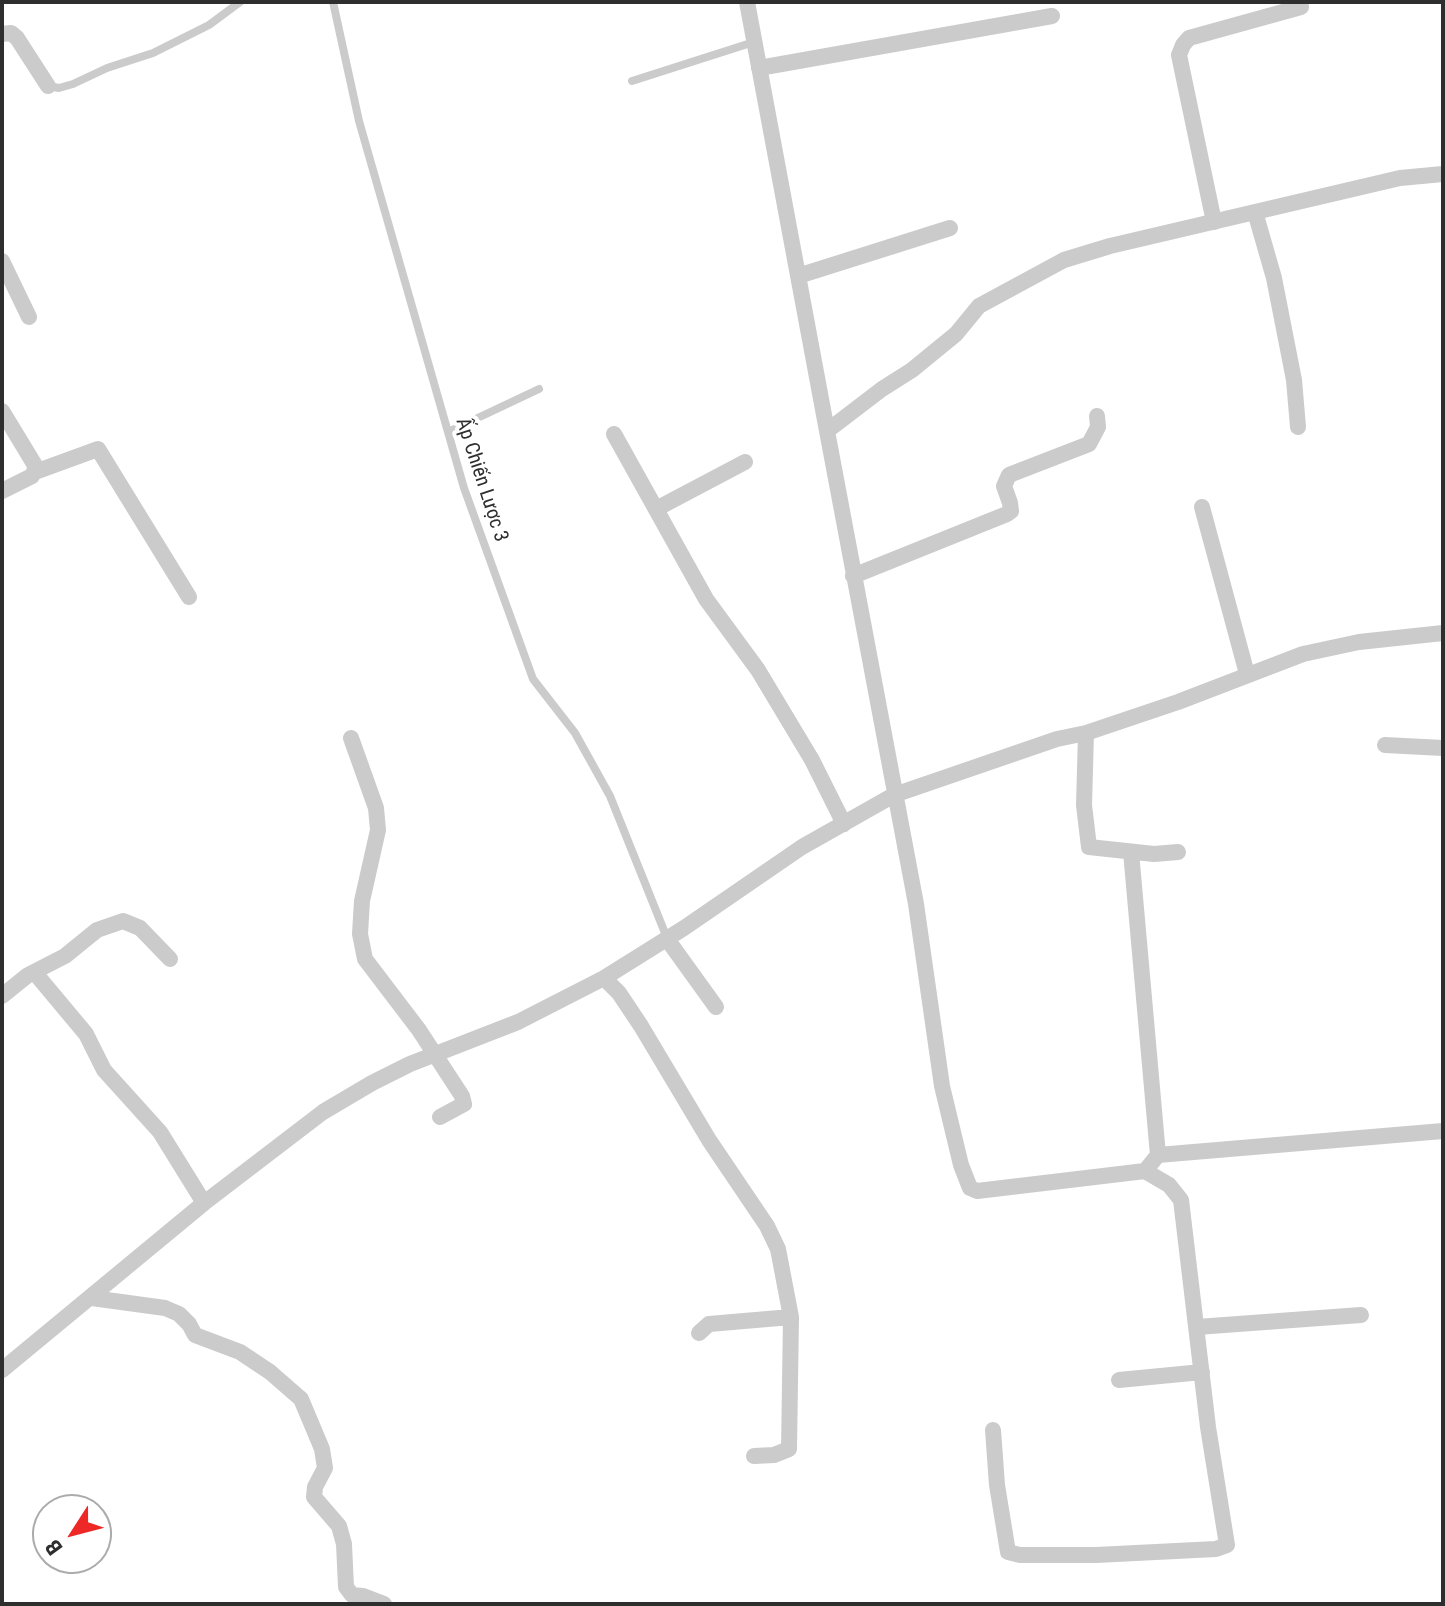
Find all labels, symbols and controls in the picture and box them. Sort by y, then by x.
street label: Ấp Chiến Lược 3 [450,415,512,545]
north arrow [32,1494,112,1574]
text: B [40,1535,68,1560]

